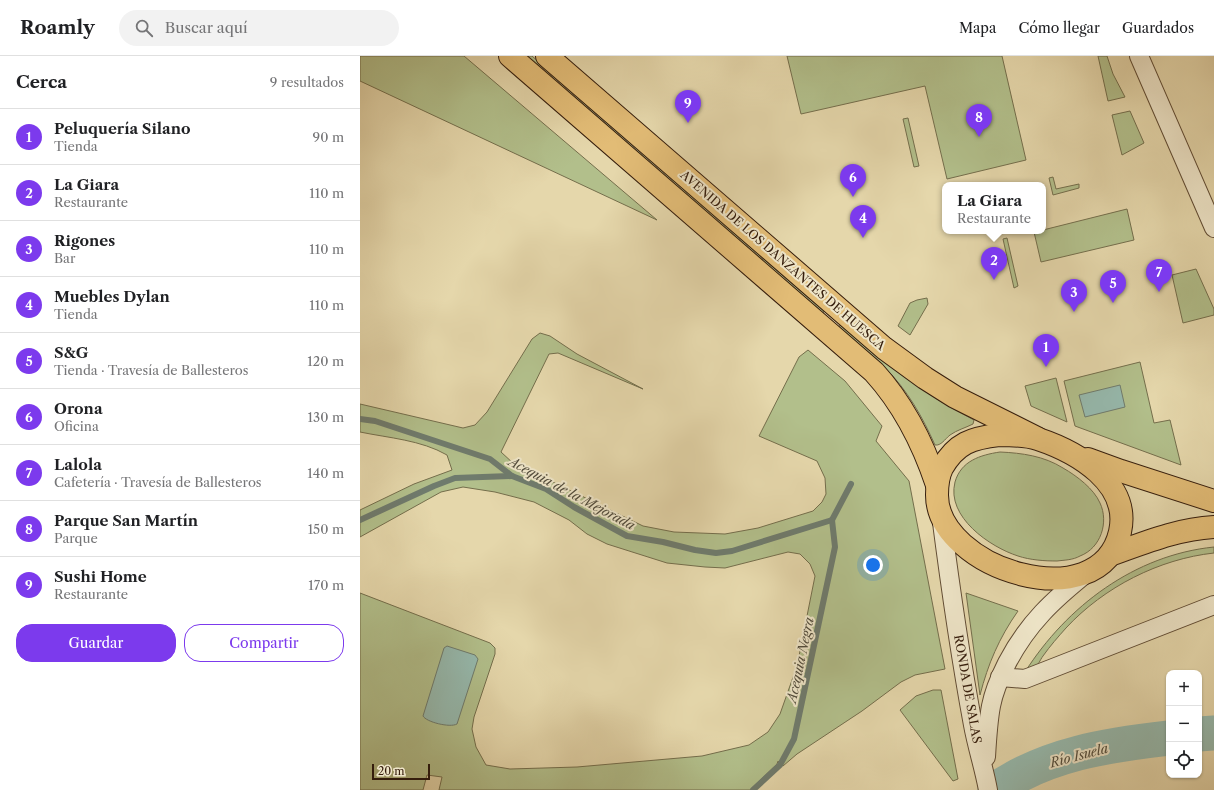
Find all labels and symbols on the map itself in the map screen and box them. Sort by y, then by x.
pin: 9 [675,90,701,123]
pin: 8 [966,104,992,137]
pin: 6 [840,164,866,197]
street label: AVENIDA DE LOS DANZANTES DE HUESCA [677,166,889,354]
pin: 4 [850,205,876,238]
pin: 2 [981,247,1007,280]
pin: 7 [1146,259,1172,292]
pin: 5 [1100,270,1126,303]
pin: 3 [1061,279,1087,312]
pin: 1 [1033,334,1059,367]
water label: Acequia de la Mejorada [504,452,638,533]
your location [863,555,883,575]
water label: Acequia Negra [783,616,817,706]
street label: RONDA DE SALAS [951,633,985,745]
water label: Río Isuela [1047,740,1110,771]
scale bar [372,762,430,781]

